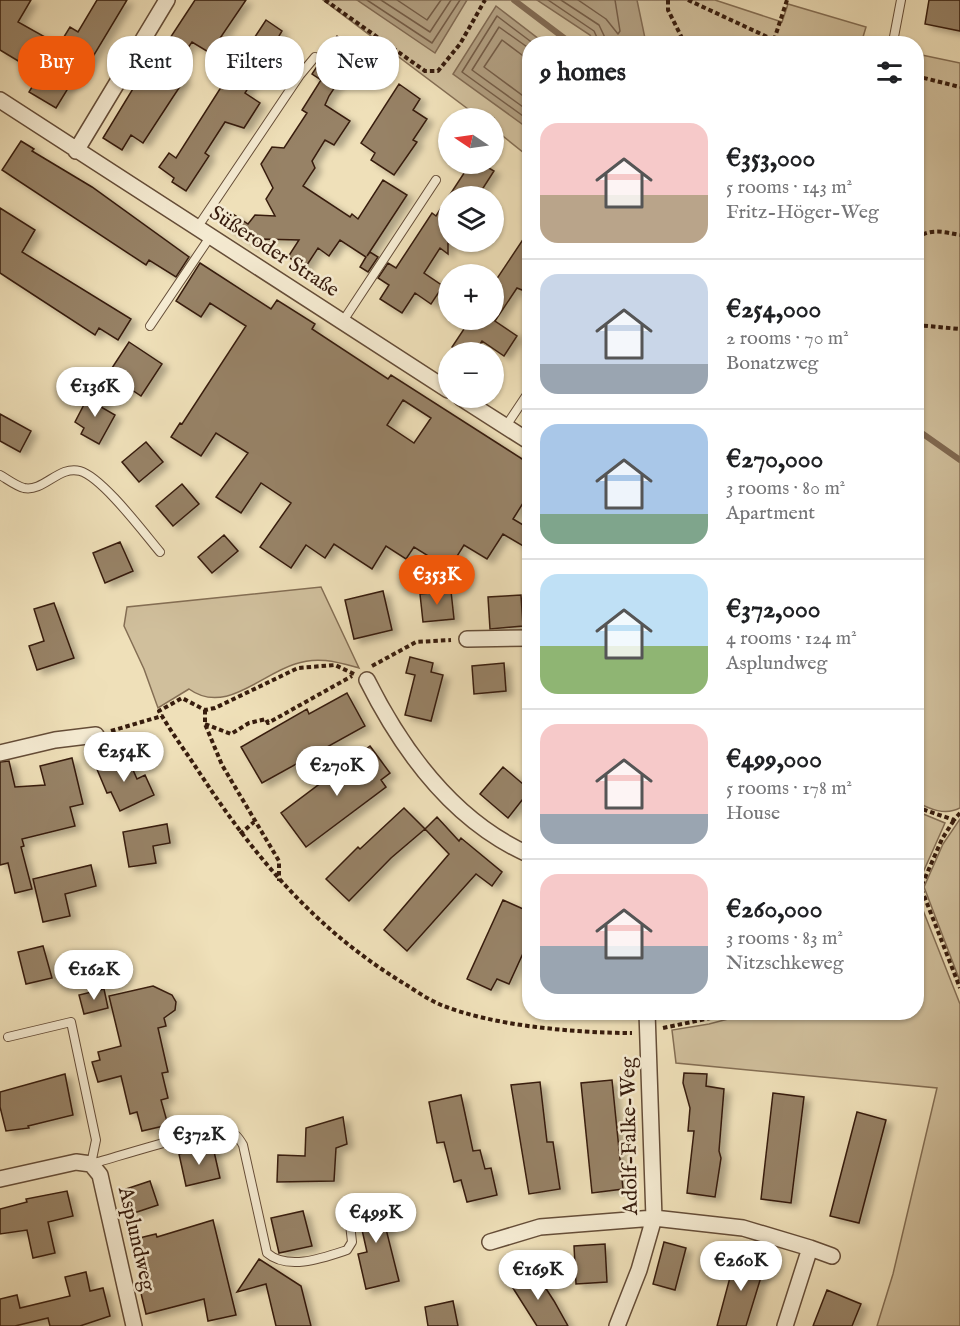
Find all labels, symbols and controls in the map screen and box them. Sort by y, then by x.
chip: Buy [18,36,95,90]
chip: Rent [107,36,193,90]
chip: Filters [205,36,304,90]
chip: New [316,36,399,90]
text: 9 homes [540,56,626,89]
icon: filters [873,56,906,89]
north arrow [438,108,504,174]
map controls [438,108,504,408]
text: €353,000 [726,142,815,175]
icon: home [588,147,660,219]
text: 5 rooms · 143 m² [726,175,852,200]
button: layers [438,186,504,252]
street label: Süßeroder Straße [204,200,344,304]
text: Fritz-Höger-Weg [726,200,879,225]
button: + [438,264,504,330]
text: €254,000 [726,293,821,326]
icon: home [588,298,660,370]
text: 2 rooms · 70 m² [726,326,849,351]
button: − [438,342,504,408]
text: Bonatzweg [726,351,818,376]
pin: €136K [53,367,137,418]
text: €136K [70,374,120,399]
text: €270,000 [726,443,823,476]
icon: home [588,448,660,520]
text: 3 rooms · 80 m² [726,476,845,501]
text: Apartment [726,501,815,526]
pin: €353K [395,555,479,606]
text: €353K [413,562,461,587]
text: €372,000 [726,593,821,626]
icon: home [588,598,660,670]
text: 4 rooms · 124 m² [726,626,857,651]
text: Asplundweg [726,651,827,676]
pin: €254K [82,732,166,783]
text: €254K [98,739,150,764]
text: €499,000 [726,743,822,776]
pin: €270K [295,746,379,797]
icon: home [588,748,660,820]
text: €270K [310,753,364,778]
text: 5 rooms · 178 m² [726,776,852,801]
text: House [726,801,780,826]
text: €260,000 [726,893,822,926]
icon: home [588,898,660,970]
text: 3 rooms · 83 m² [726,926,843,951]
pin: €162K [52,950,136,1001]
text: Nitzschkeweg [726,951,844,976]
text: €162K [68,957,120,982]
street label: Adolf-Falke-Weg [615,1056,645,1216]
pin: €372K [157,1115,241,1166]
text: €372K [173,1122,225,1147]
street label: Asplundweg [111,1183,161,1294]
pin: €499K [334,1193,418,1244]
text: €499K [349,1200,403,1225]
pin: €260K [699,1241,783,1292]
text: €260K [714,1248,768,1273]
pin: €169K [496,1250,580,1301]
text: €169K [513,1257,563,1282]

